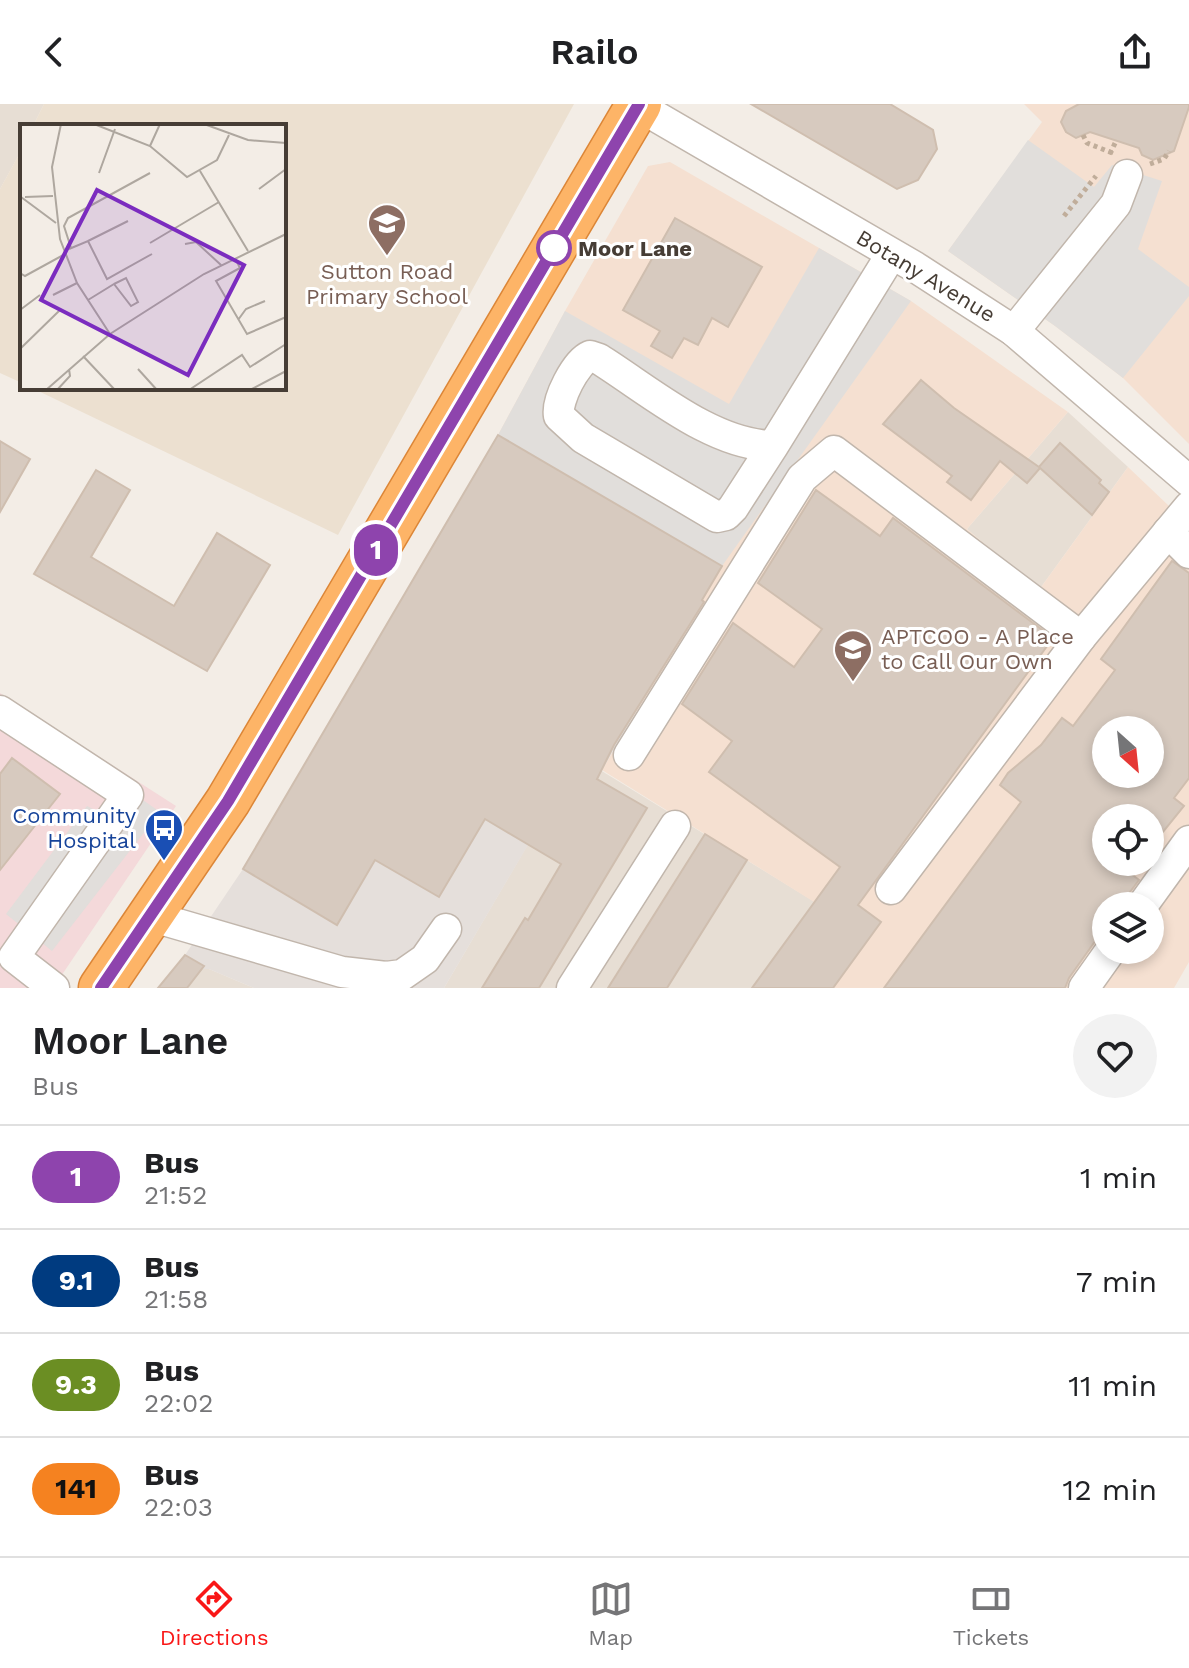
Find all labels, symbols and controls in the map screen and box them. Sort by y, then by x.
icon: back [32,30,76,74]
icon: share [1113,30,1157,74]
text: Railo [550,31,639,73]
inset map [20,124,286,390]
school or university icon: Sutton Road Primary School [366,202,408,257]
street label: Botany Avenue [852,225,1000,327]
marker: Moor Lane [537,231,571,265]
place label: Moor Lane [578,236,692,261]
place label: Sutton Road Primary School [306,259,468,309]
line badge: 1 [350,524,402,576]
text: 1 [370,533,382,566]
place label: APTCOO - A Place to Call Our Own [881,624,1074,674]
school or university icon: APTCOO - A Place to Call Our Own [832,628,874,683]
north arrow [1092,716,1164,788]
map controls [1092,716,1164,964]
place label: Community Hospital [12,803,137,853]
button: locate [1092,804,1164,876]
bus stop icon: Community Hospital [143,807,185,862]
button: layers [1092,892,1164,964]
button: heart [1073,1014,1157,1098]
text: Moor Lane [32,1019,228,1063]
text: Bus [32,1071,79,1101]
text: Bus [144,1145,199,1180]
text: 1 [70,1160,82,1193]
text: 1 min [1080,1160,1157,1195]
text: 21:52 [144,1180,207,1210]
text: Bus [144,1249,199,1284]
text: 9.1 [59,1264,93,1297]
text: 7 min [1076,1264,1157,1299]
text: 21:58 [144,1284,208,1314]
text: Bus [144,1353,199,1388]
text: 9.3 [55,1368,97,1401]
text: 11 min [1068,1368,1157,1403]
text: 22:02 [144,1388,213,1418]
text: Bus [144,1457,199,1492]
text: 141 [55,1472,97,1505]
text: 12 min [1062,1472,1157,1507]
text: 22:03 [144,1492,213,1522]
tab: Directions [160,1577,269,1650]
tab: Map [588,1577,633,1650]
tab: Tickets [953,1577,1029,1650]

